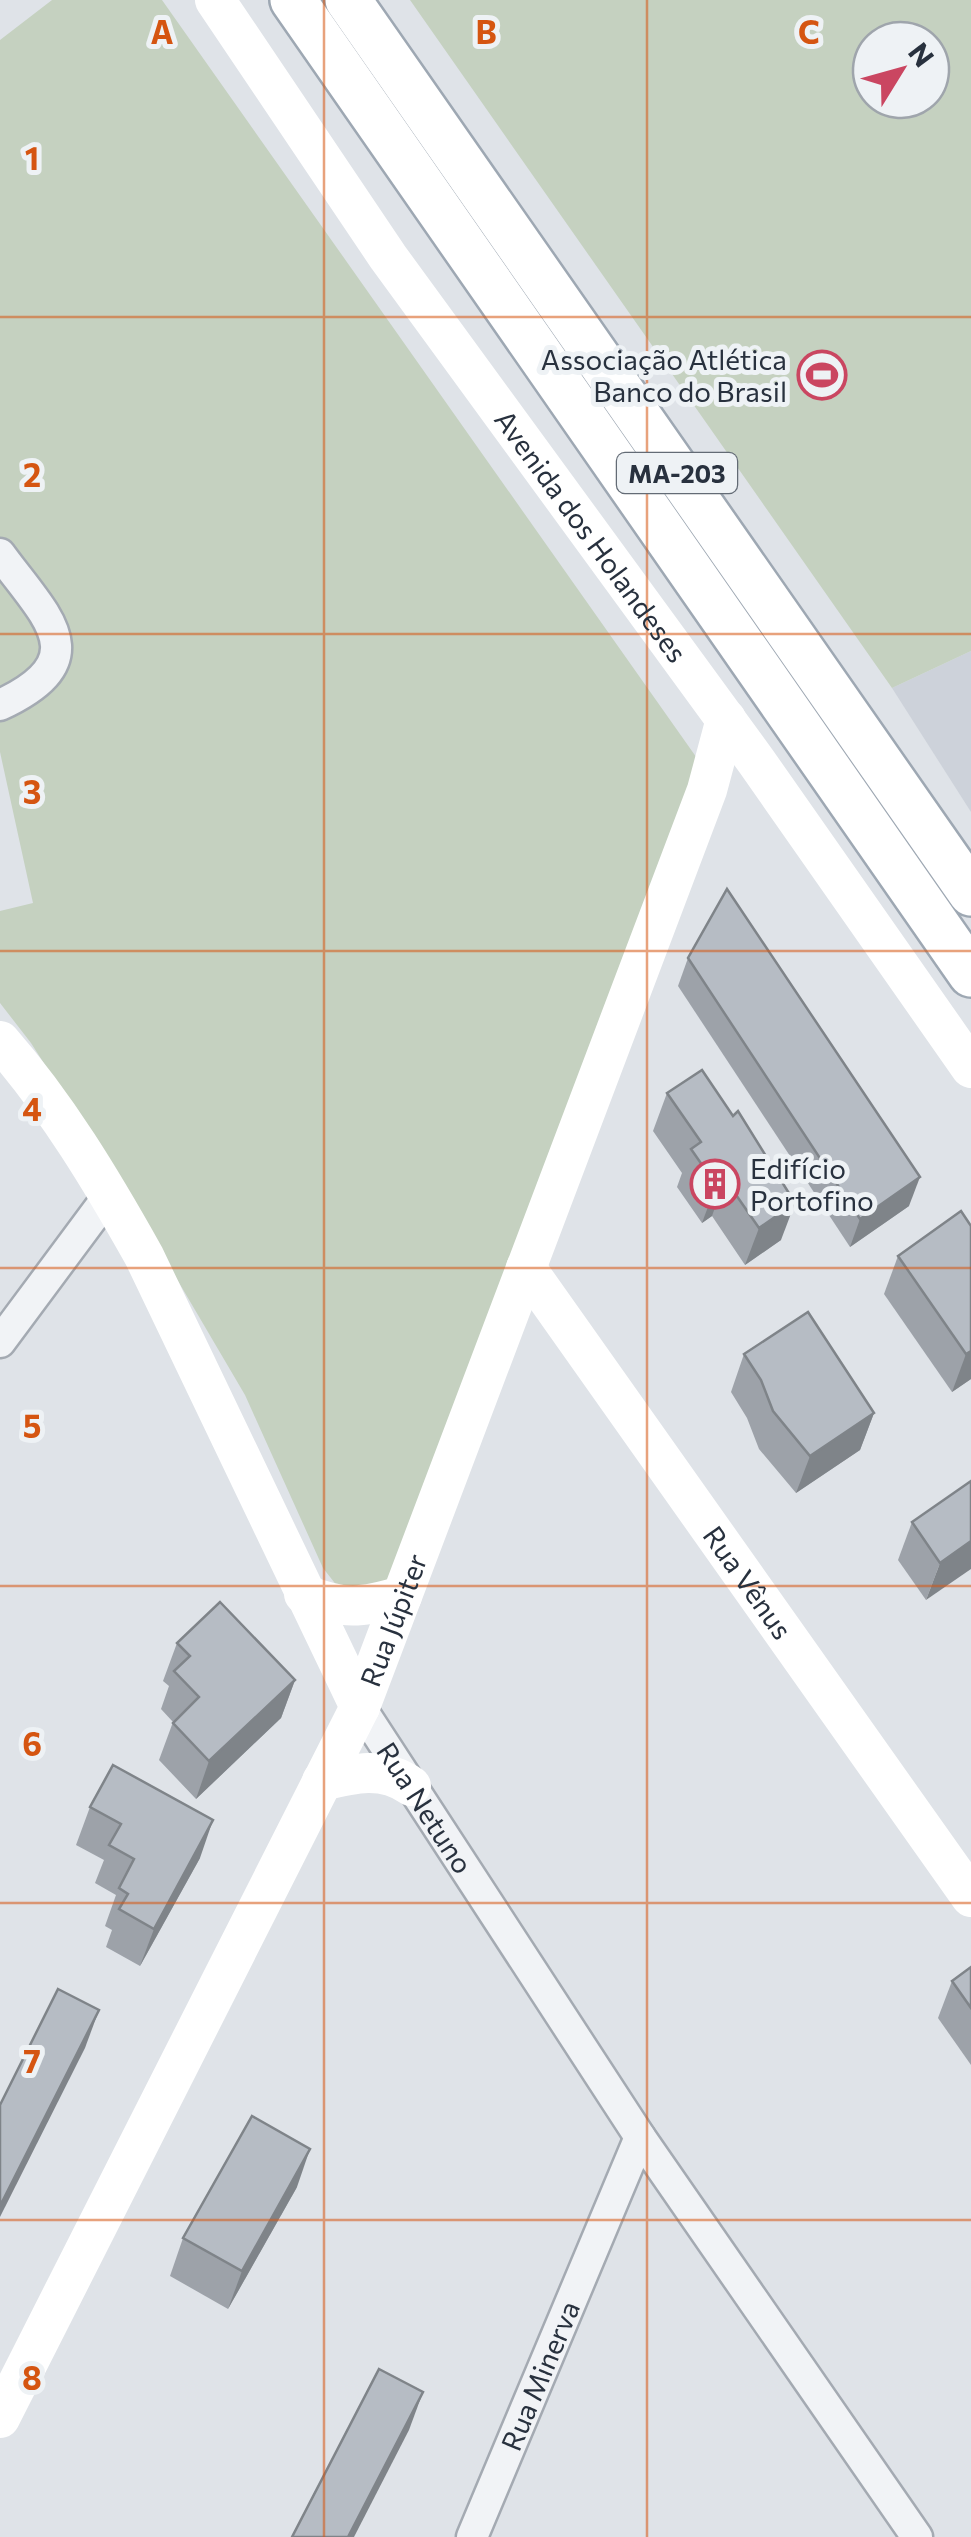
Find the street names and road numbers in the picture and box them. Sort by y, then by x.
street label: Avenida dos Holandeses [488,403,695,669]
road number: MA-203 [617,453,737,493]
street label: Rua Vênus [697,1519,800,1645]
street label: Rua Júpiter [352,1549,433,1691]
street label: Rua Netuno [370,1735,481,1880]
street label: Rua Minerva [493,2296,586,2456]

